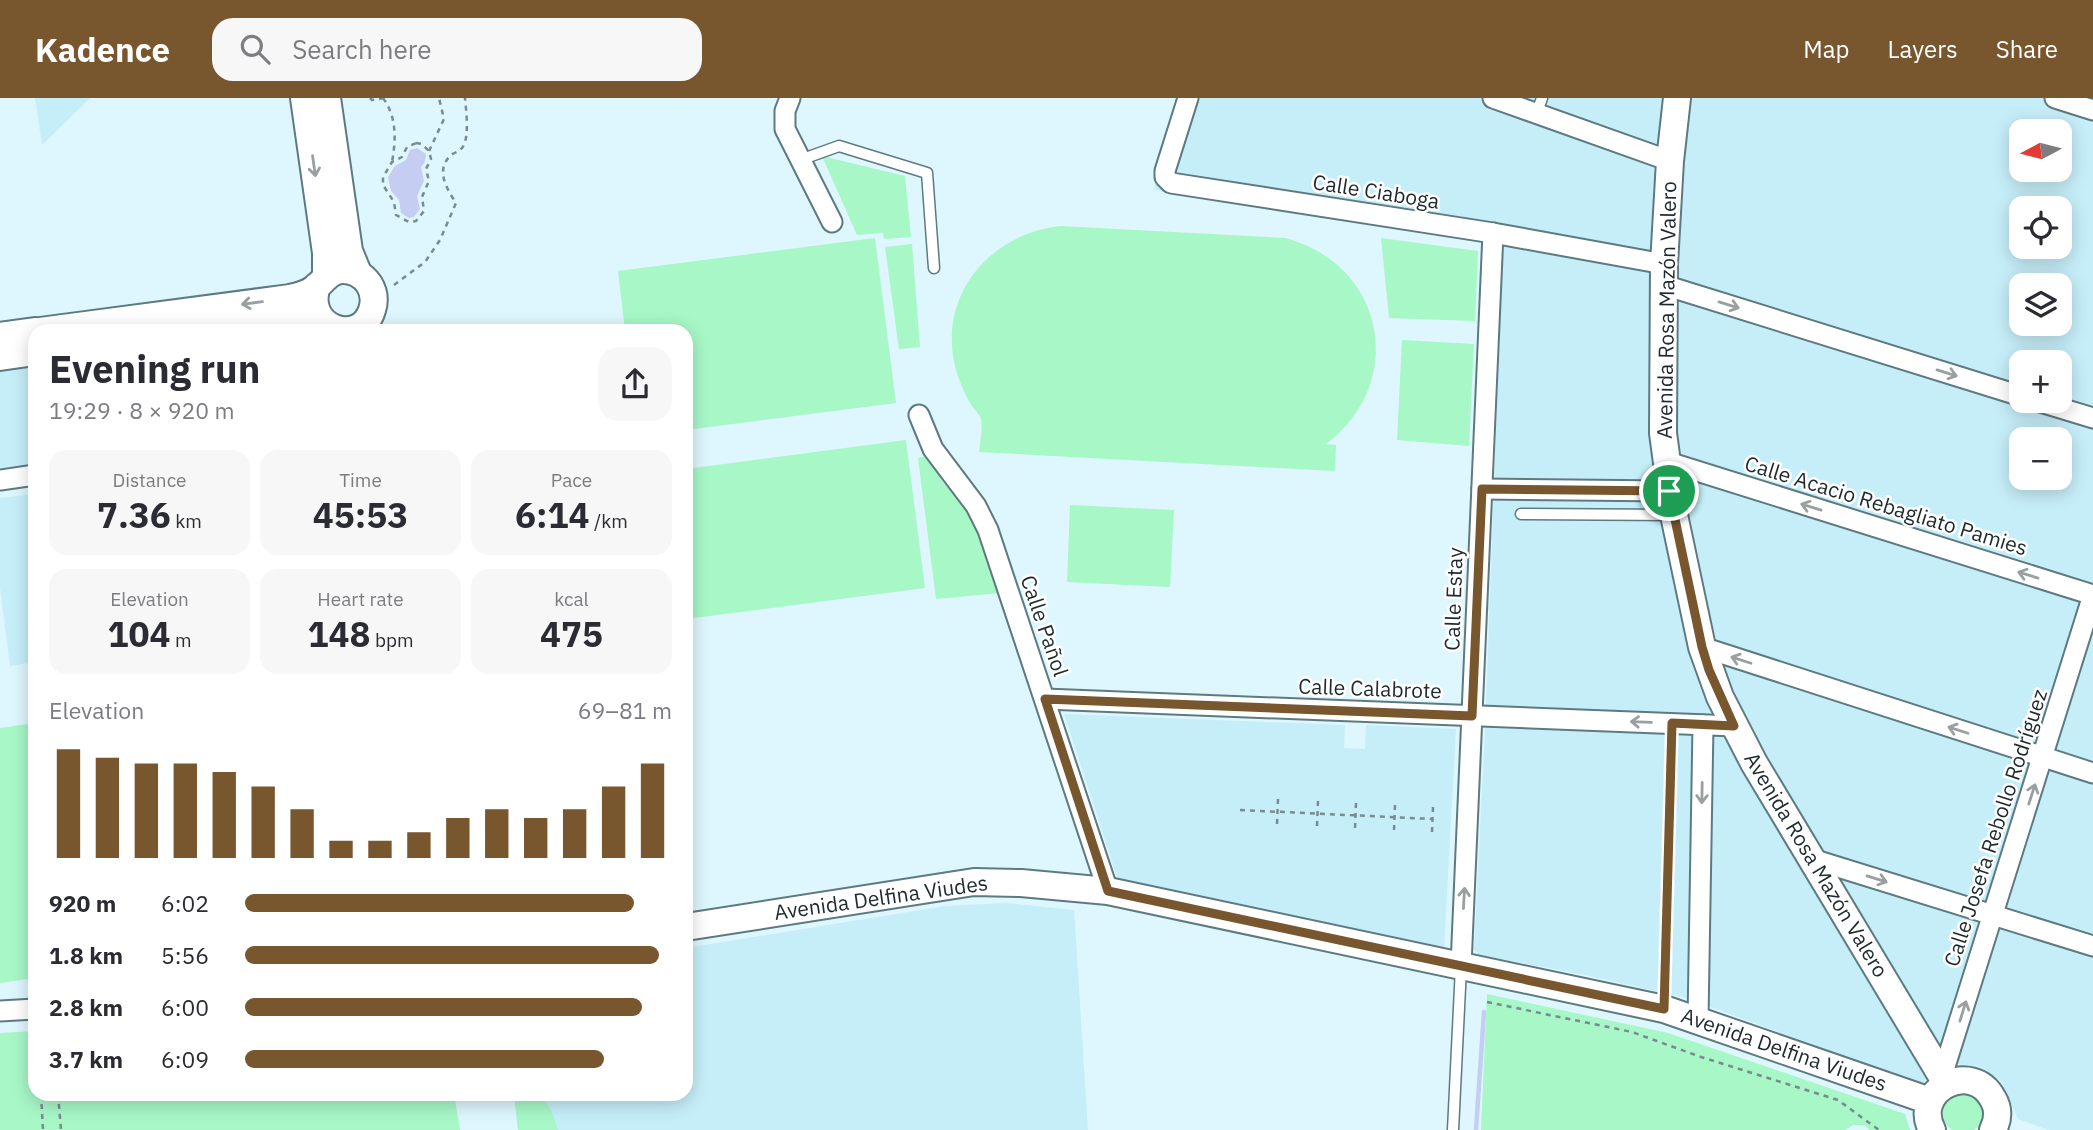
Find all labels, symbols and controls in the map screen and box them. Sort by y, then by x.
search box [212,18,702,81]
text: Kadence [35,28,170,71]
icon: search [236,30,274,68]
text: Search here [292,32,432,66]
text: Map [1803,33,1850,65]
text: Layers [1888,33,1958,65]
text: Share [1996,33,2058,65]
north arrow [2009,119,2072,182]
map controls [2009,119,2072,490]
one-way arrow [307,154,320,176]
street label: Calle Ciaboga [1311,167,1441,215]
street label: Avenida Rosa Mazón Valero [1650,181,1682,439]
button: locate [2009,196,2072,259]
button: layers [2009,273,2072,336]
one-way arrow [241,296,264,309]
one-way arrow [1718,300,1740,312]
text: Evening run [49,344,260,393]
button: share [598,347,672,421]
button: + [2009,350,2072,413]
one-way arrow [1935,367,1957,380]
text: 19:29 · 8 × 920 m [49,395,235,425]
button: − [2009,427,2072,490]
street label: Calle Acacio Rebagliato Pamies [1742,449,2031,561]
pin [1639,461,1699,521]
text: Distance [112,468,187,492]
text: Time [339,468,382,492]
text: Pace [551,468,592,492]
icon: arrive [1650,472,1688,510]
text: 7.36 [97,492,171,538]
text: 45:53 [313,492,408,538]
text: 6:14 [515,492,590,538]
one-way arrow [1800,499,1822,512]
text: km [171,509,202,533]
text: /km [590,509,628,533]
street label: Calle Estay [1437,546,1469,651]
one-way arrow [2017,567,2039,580]
street label: Calle Pañol [1015,571,1075,680]
text: Elevation [110,587,189,611]
text: Heart rate [317,587,404,611]
text: kcal [554,587,589,611]
text: 104 [107,611,170,657]
text: 148 [307,611,370,657]
text: 475 [540,611,603,657]
text: m [170,628,192,652]
text: bpm [370,628,414,652]
one-way arrow [1731,653,1753,665]
street label: Calle Calabrote [1298,672,1442,704]
street label: Calle Josefa Rebollo Rodríguez [1937,685,2053,970]
text: Elevation [49,695,144,725]
text: 69–81 m [578,695,672,725]
one-way arrow [1630,716,1653,729]
one-way arrow [1947,723,1969,736]
street label: Avenida Rosa Mazón Valero [1738,747,1895,982]
one-way arrow [1695,781,1709,804]
one-way arrow [2026,783,2039,805]
street label: Avenida Delfina Viudes [772,868,990,926]
one-way arrow [1866,873,1888,886]
one-way arrow [1457,887,1470,910]
text: 920 m [49,888,116,918]
text: 6:02 [161,888,209,918]
text: 1.8 km [49,940,123,970]
text: 5:56 [161,940,209,970]
text: 2.8 km [49,992,123,1022]
text: 6:00 [161,992,209,1022]
one-way arrow [1957,1000,1970,1022]
street label: Avenida Delfina Viudes [1678,1001,1891,1097]
text: 3.7 km [49,1044,123,1074]
text: 6:09 [161,1044,209,1074]

